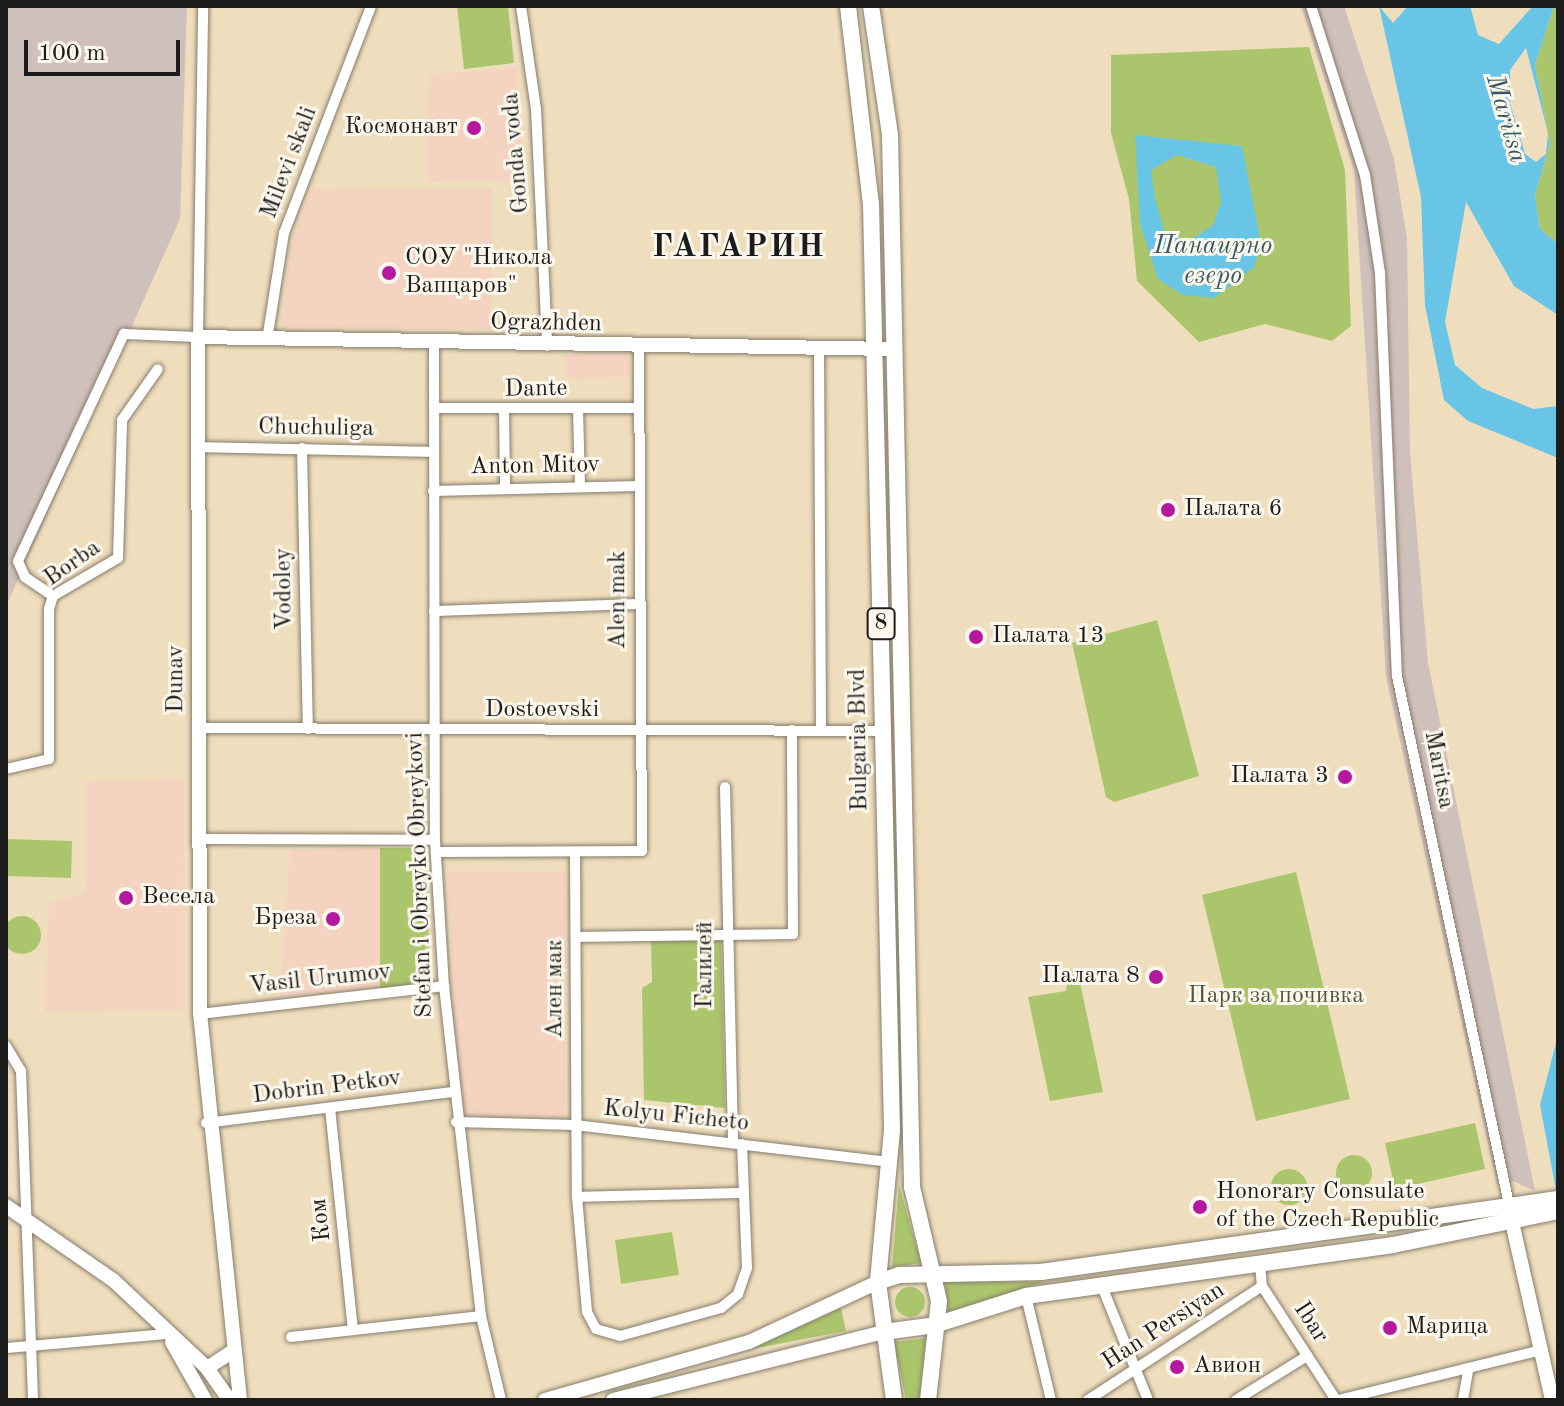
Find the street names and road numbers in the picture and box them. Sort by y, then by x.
street label: Gonda voda [497,91,537,215]
street label: Milevi skali [255,103,325,223]
street label: Ograzhden [490,309,602,339]
street label: Dante [504,375,568,405]
street label: Chuchuliga [258,414,374,444]
street label: Anton Mitov [470,451,600,483]
street label: Borba [39,534,107,594]
street label: Vodoley [270,547,300,631]
street label: Alen mak [605,551,633,649]
road number: 8 [865,606,897,642]
street label: Dunav [163,645,191,713]
street label: Bulgaria Blvd [844,668,876,812]
street label: Dostoevski [485,697,599,725]
street label: Maritsa [1416,728,1460,812]
street label: Stefan i Obreyko Obreykovi [402,732,440,1018]
street label: Галилей [692,921,720,1009]
street label: Ален мак [542,939,570,1039]
street label: Vasil Urumov [248,958,392,1002]
street label: Dobrin Petkov [251,1065,403,1111]
street label: Kolyu Ficheto [602,1095,750,1139]
street label: Ком [305,1197,339,1243]
street label: Han Persiyan [1097,1277,1231,1377]
street label: Ibar [1286,1297,1334,1349]

